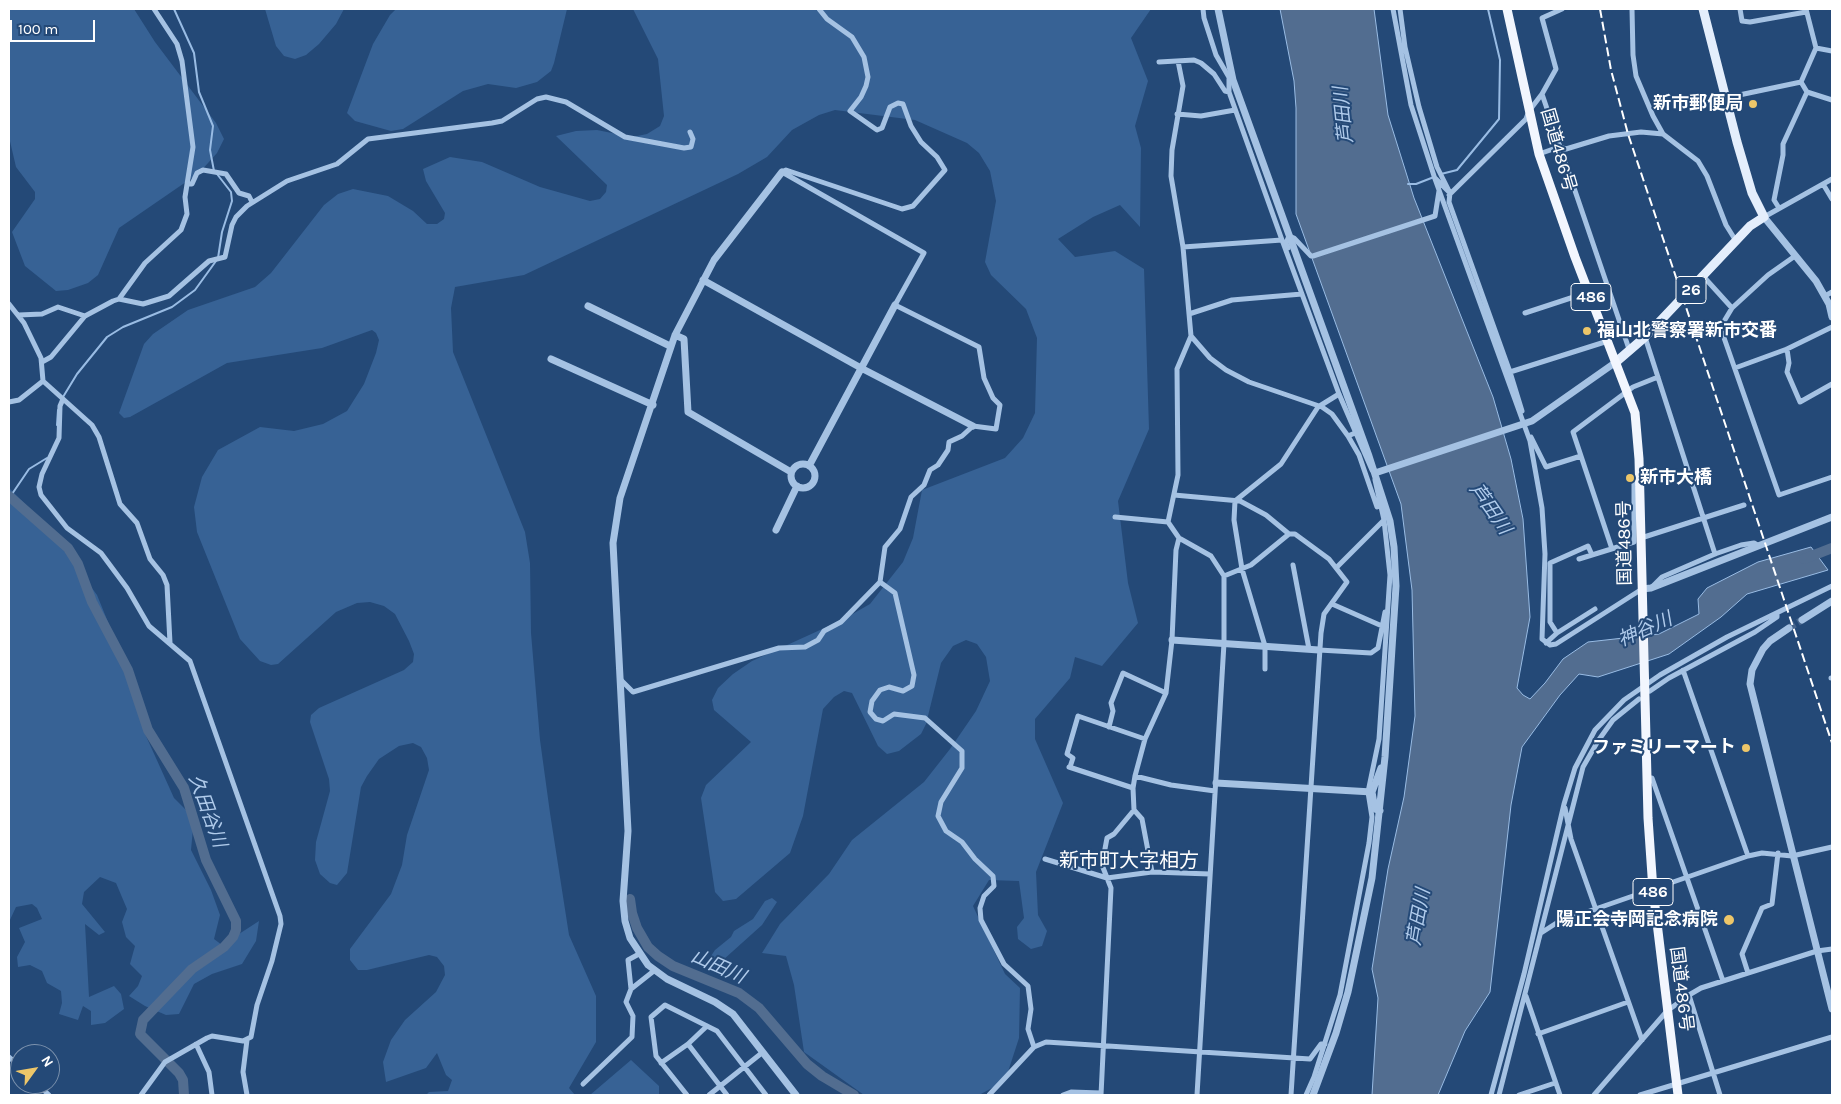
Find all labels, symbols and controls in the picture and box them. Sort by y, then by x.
scale bar [12,10,98,42]
text: 100 m [18,20,58,38]
water label: 芦田川 [1330,85,1358,145]
place label: 新市郵便局 [1653,93,1743,115]
marker: 新市郵便局 [1747,98,1759,110]
street label: 国道486号 [1536,106,1580,194]
road number: 26 [1676,276,1706,304]
road number: 486 [1571,284,1611,310]
place label: 福山北警察署新市交番 [1597,320,1777,342]
marker: 福山北警察署新市交番 [1581,325,1593,337]
place label: 新市大橋 [1640,467,1712,489]
marker: 新市大橋 [1624,472,1636,484]
water label: 芦田川 [1464,479,1516,539]
street label: 国道486号 [1613,500,1637,586]
water label: 神谷川 [1614,608,1676,652]
place label: ファミリーマート [1592,737,1736,759]
marker: ファミリーマート [1740,742,1752,754]
water label: 久田谷川 [183,771,231,851]
district label: 新市町大字相方 [1059,849,1199,873]
road number: 486 [1633,879,1673,906]
water label: 芦田川 [1403,887,1435,947]
place label: 陽正会寺岡記念病院 [1556,909,1718,931]
marker: 陽正会寺岡記念病院 [1722,913,1736,927]
water label: 山田川 [687,945,749,989]
street label: 国道486号 [1665,945,1697,1033]
north arrow [10,1044,60,1094]
text: N [37,1053,57,1070]

